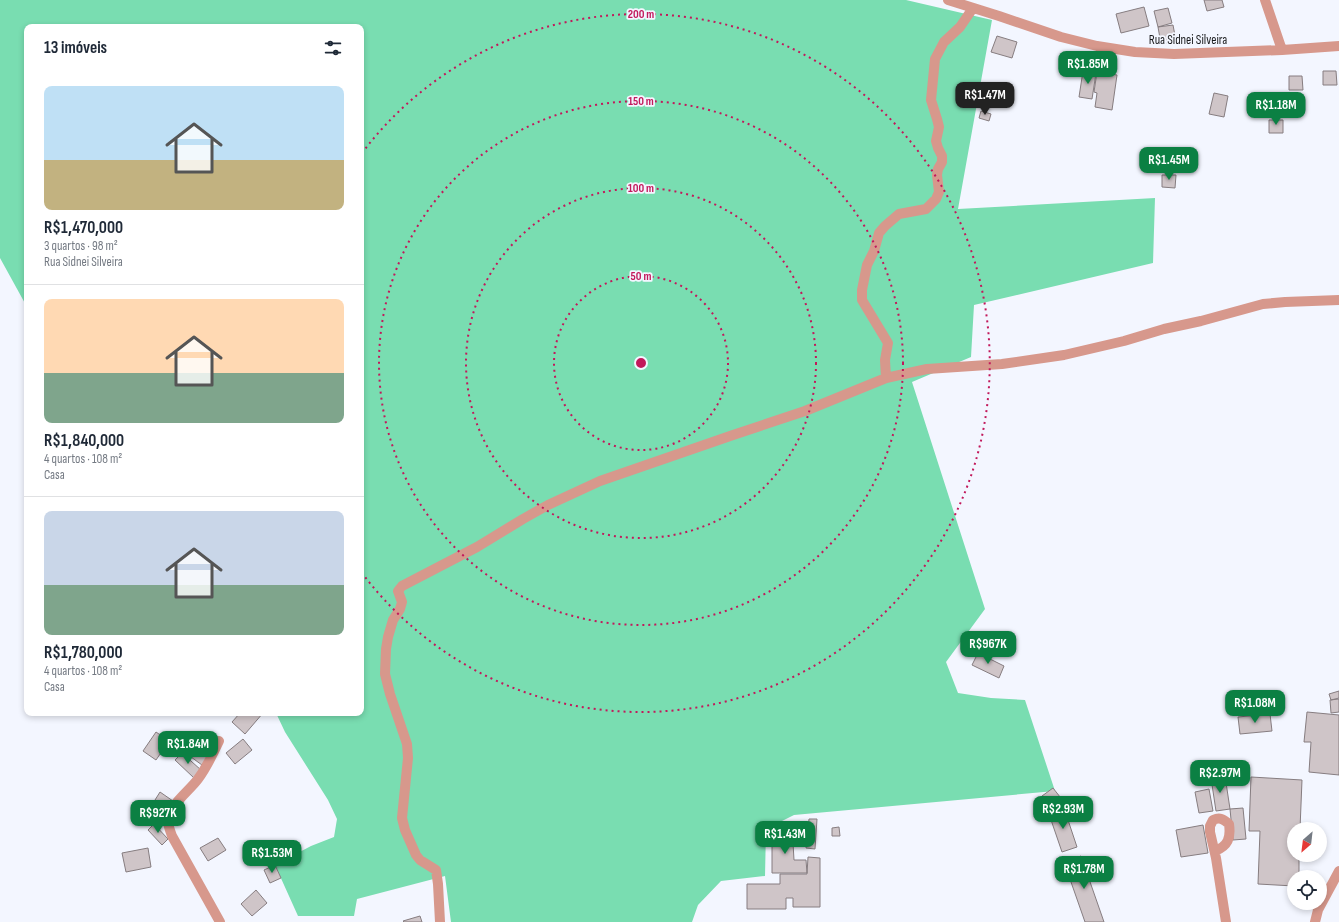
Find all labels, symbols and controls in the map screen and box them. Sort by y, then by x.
text: 200 m [628,7,654,22]
street label: Rua Sidnei Silveira [1149,32,1227,48]
icon: filters [322,37,344,59]
text: 13 imóveis [44,38,107,58]
pin: R$1.85M [1051,51,1125,85]
text: R$1.85M [1067,56,1109,72]
pin: R$1.47M [948,82,1022,116]
text: R$1.47M [964,87,1006,103]
pin: R$1.18M [1239,92,1313,126]
text: 150 m [628,94,654,109]
text: R$1.18M [1256,97,1296,113]
icon: home [158,112,230,184]
pin: R$1.45M [1132,147,1206,181]
text: R$1.45M [1148,152,1190,168]
text: 100 m [628,181,654,196]
text: R$1,470,000 [44,218,123,238]
text: 3 quartos · 98 m² [44,238,118,254]
text: Rua Sidnei Silveira [44,254,123,270]
text: 50 m [631,269,651,284]
icon: home [158,325,230,397]
centre of rings [634,356,648,370]
text: R$1,840,000 [44,431,124,451]
text: 4 quartos · 108 m² [44,451,122,467]
text: Casa [44,467,65,483]
icon: home [158,537,230,609]
pin: R$967K [955,631,1021,665]
text: R$967K [969,636,1007,652]
text: R$1,780,000 [44,643,123,663]
text: 4 quartos · 108 m² [44,663,122,679]
text: Casa [44,679,65,695]
pin: R$1.08M [1218,690,1292,724]
text: R$1.08M [1234,695,1276,711]
pin: R$1.84M [151,731,225,765]
text: R$1.84M [167,736,209,752]
pin: R$2.97M [1183,760,1257,794]
text: R$2.97M [1199,765,1241,781]
pin: R$2.93M [1026,796,1100,830]
pin: R$927K [125,800,191,834]
text: R$2.93M [1042,801,1084,817]
text: R$927K [139,805,177,821]
pin: R$1.43M [748,821,822,855]
north arrow [1287,822,1327,862]
map controls [1287,822,1327,910]
text: R$1.43M [764,826,806,842]
pin: R$1.53M [235,840,309,874]
text: R$1.53M [251,845,293,861]
pin: R$1.78M [1047,856,1121,890]
text: R$1.78M [1064,861,1104,877]
button: locate [1287,870,1327,910]

